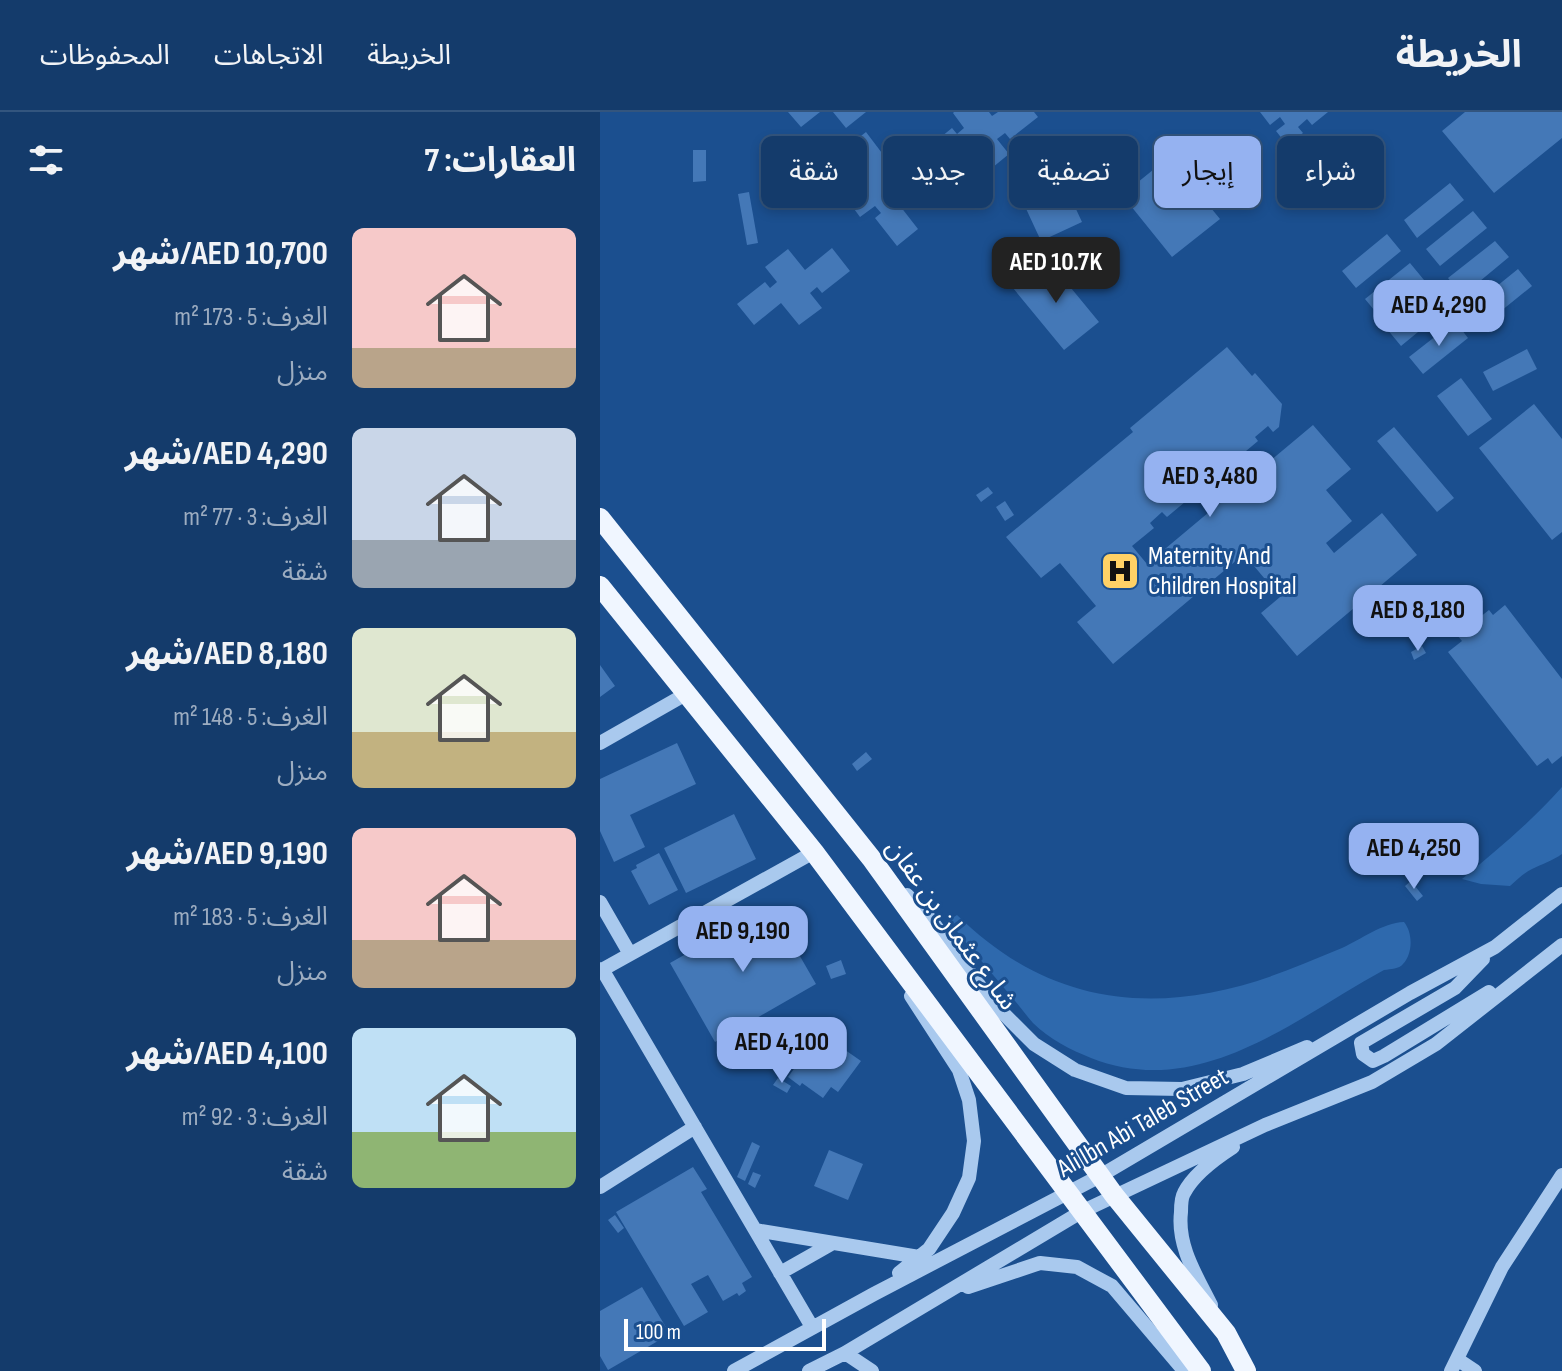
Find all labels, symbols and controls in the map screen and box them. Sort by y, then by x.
text: الخريطة [1396,33,1522,78]
text: المحفوظات [40,39,170,72]
text: الاتجاهات [214,39,323,72]
text: الخريطة [367,39,451,72]
chip: شقة [761,136,867,208]
chip: جديد [883,136,993,208]
chip: تصفية [1009,136,1138,208]
chip: إيجار [1154,136,1261,208]
chip: شراء [1277,136,1384,208]
icon: filters [24,138,68,182]
text: العقارات: 7 [424,140,576,181]
text: AED 10,700/شهر [113,233,328,274]
pin: AED 10.7K [964,237,1148,305]
text: AED 10.7K [1010,247,1102,278]
icon: home [416,260,512,356]
pin: AED 4,290 [1347,280,1531,348]
text: AED 4,290 [1391,290,1487,321]
text: الغرف: 5 · 173 m² [174,302,328,333]
text: منزل [277,357,328,388]
text: AED 4,290/شهر [125,433,328,474]
pin: AED 3,480 [1118,451,1302,519]
icon: home [416,460,512,556]
text: AED 3,480 [1162,461,1258,492]
text: الغرف: 3 · 77 m² [183,502,328,533]
place label: Maternity And Children Hospital [1148,541,1297,602]
hospital icon: Maternity And Children Hospital [1099,550,1141,592]
text: شقة [282,557,328,588]
pin: AED 8,180 [1326,585,1510,653]
text: AED 8,180 [1371,595,1465,626]
text: AED 8,180/شهر [126,633,328,674]
icon: home [416,660,512,756]
text: الغرف: 5 · 148 m² [173,702,328,733]
text: منزل [277,757,328,788]
pin: AED 4,250 [1322,823,1506,891]
text: AED 9,190/شهر [127,833,328,874]
text: AED 4,250 [1367,833,1461,864]
street label: شارع عثمان بن عفان [877,834,1023,1018]
icon: home [416,860,512,956]
text: الغرف: 5 · 183 m² [173,902,328,933]
pin: AED 9,190 [651,906,835,974]
text: AED 9,190 [696,916,790,947]
text: منزل [277,957,328,988]
pin: AED 4,100 [690,1017,874,1085]
text: AED 4,100 [735,1027,829,1058]
text: AED 4,100/شهر [126,1033,328,1074]
icon: home [416,1060,512,1156]
street label: Ali Ibn Abi Taleb Street [1051,1061,1234,1185]
text: الغرف: 3 · 92 m² [182,1102,328,1133]
text: شقة [282,1157,328,1188]
scale bar [624,1315,826,1351]
text: 100 m [636,1319,681,1346]

